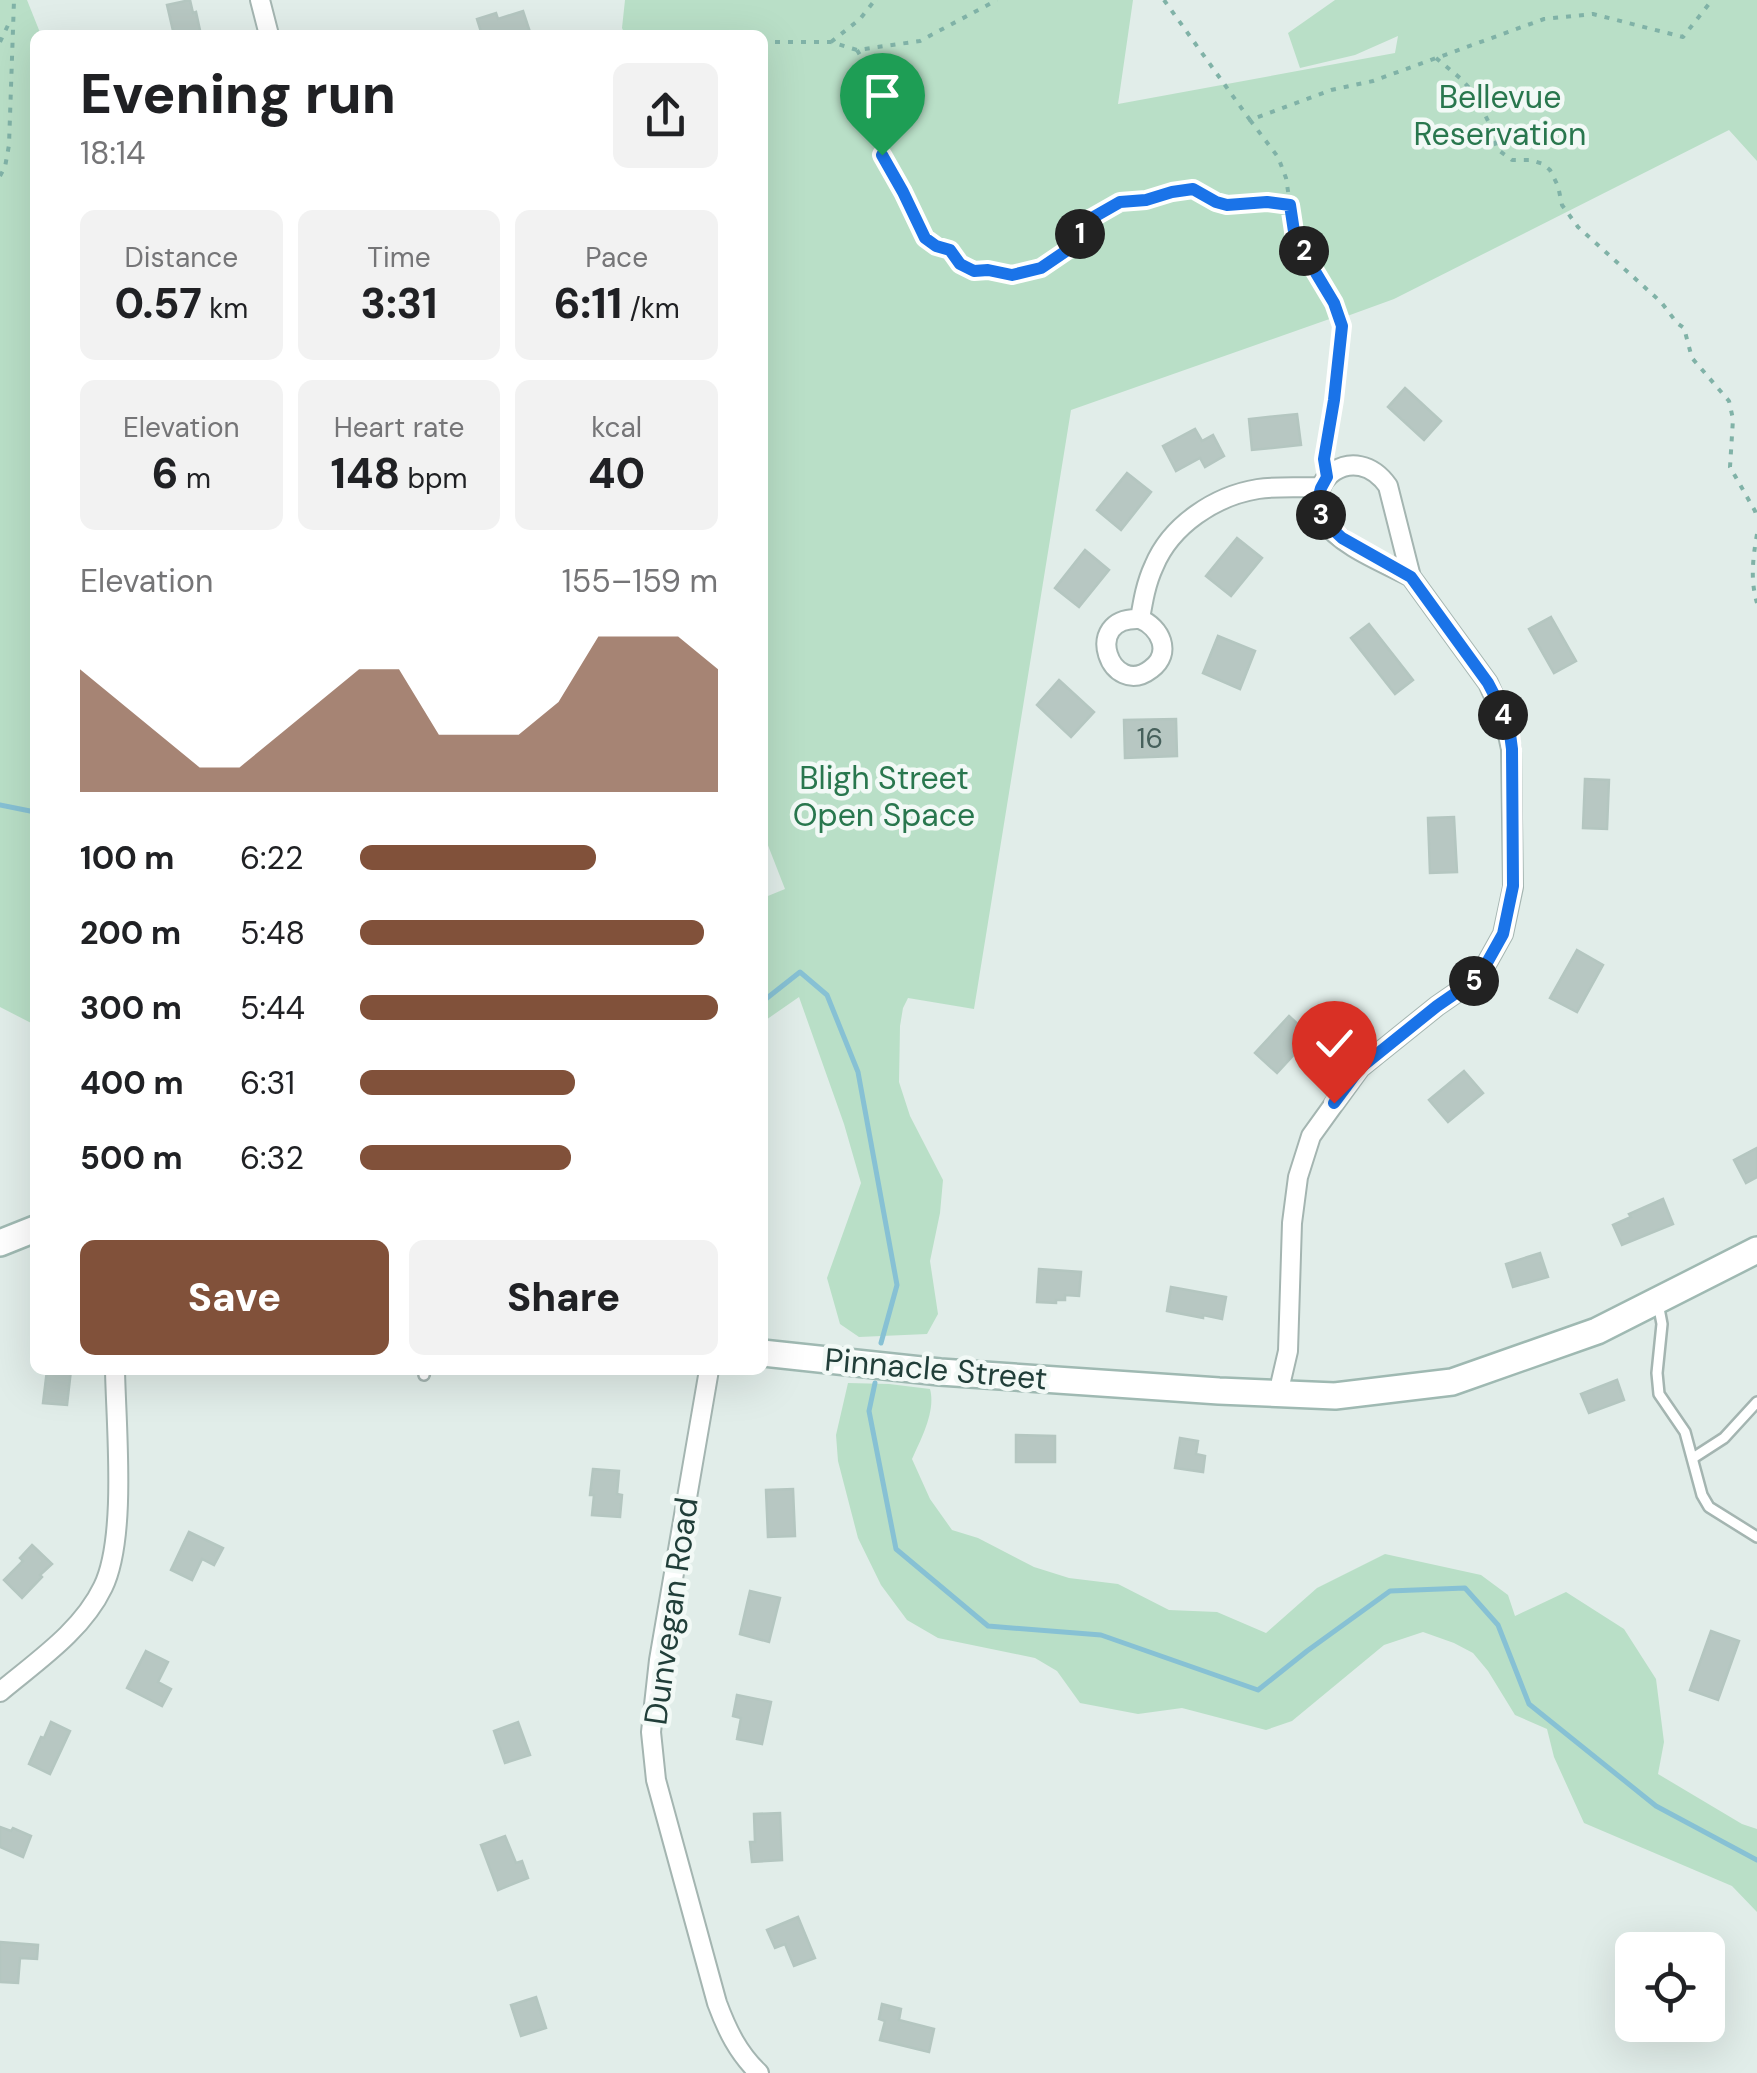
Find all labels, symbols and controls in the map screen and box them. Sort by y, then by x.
pin [840,53,925,156]
text: Evening run [80,58,396,130]
button: share [613,63,718,168]
icon: arrive [855,68,910,123]
park label: Bellevue Reservation [1414,76,1586,155]
text: 18:14 [80,132,145,174]
pin: 1 [1055,209,1105,259]
text: 1 [1075,215,1085,252]
pin: 2 [1279,226,1329,276]
text: 2 [1296,232,1312,269]
text: Distance [125,239,238,276]
text: Time [367,239,431,276]
text: Pace [585,239,648,276]
text: 0.57 [114,276,202,331]
text: 3:31 [361,276,437,331]
text: 6:11 [554,276,622,331]
text: km [202,290,248,327]
text: /km [622,290,680,327]
text: Elevation [123,409,240,446]
text: Heart rate [334,409,464,446]
text: kcal [591,409,642,446]
text: 6 [152,446,178,501]
text: 148 [330,446,400,501]
text: 40 [588,446,645,501]
text: m [178,460,211,497]
text: bpm [400,460,468,497]
pin: 3 [1296,490,1346,540]
text: 3 [1313,496,1329,533]
text: Elevation [80,560,213,602]
text: 155–159 m [562,560,718,602]
pin: 4 [1478,690,1528,740]
text: 4 [1494,696,1512,733]
house number: 16 [1137,720,1163,757]
park label: Bligh Street Open Space [793,757,975,836]
text: 100 m [80,837,174,879]
text: 6:22 [240,837,303,879]
text: 200 m [80,912,181,954]
text: 5:48 [240,912,305,954]
pin: 5 [1449,956,1499,1006]
text: 5 [1465,962,1483,999]
text: 300 m [80,987,182,1029]
text: 5:44 [240,987,305,1029]
pin [1292,1001,1377,1104]
icon: check [1307,1016,1362,1071]
text: 400 m [80,1062,184,1104]
text: 6:31 [240,1062,295,1104]
text: 500 m [80,1137,183,1179]
text: 6:32 [240,1137,304,1179]
button: Save [80,1240,389,1355]
button: Share [409,1240,718,1355]
street label: Pinnacle Street [823,1338,1049,1400]
street label: Dunvegan Road [634,1495,708,1727]
map controls [1615,1932,1725,2042]
button: locate [1615,1932,1725,2042]

